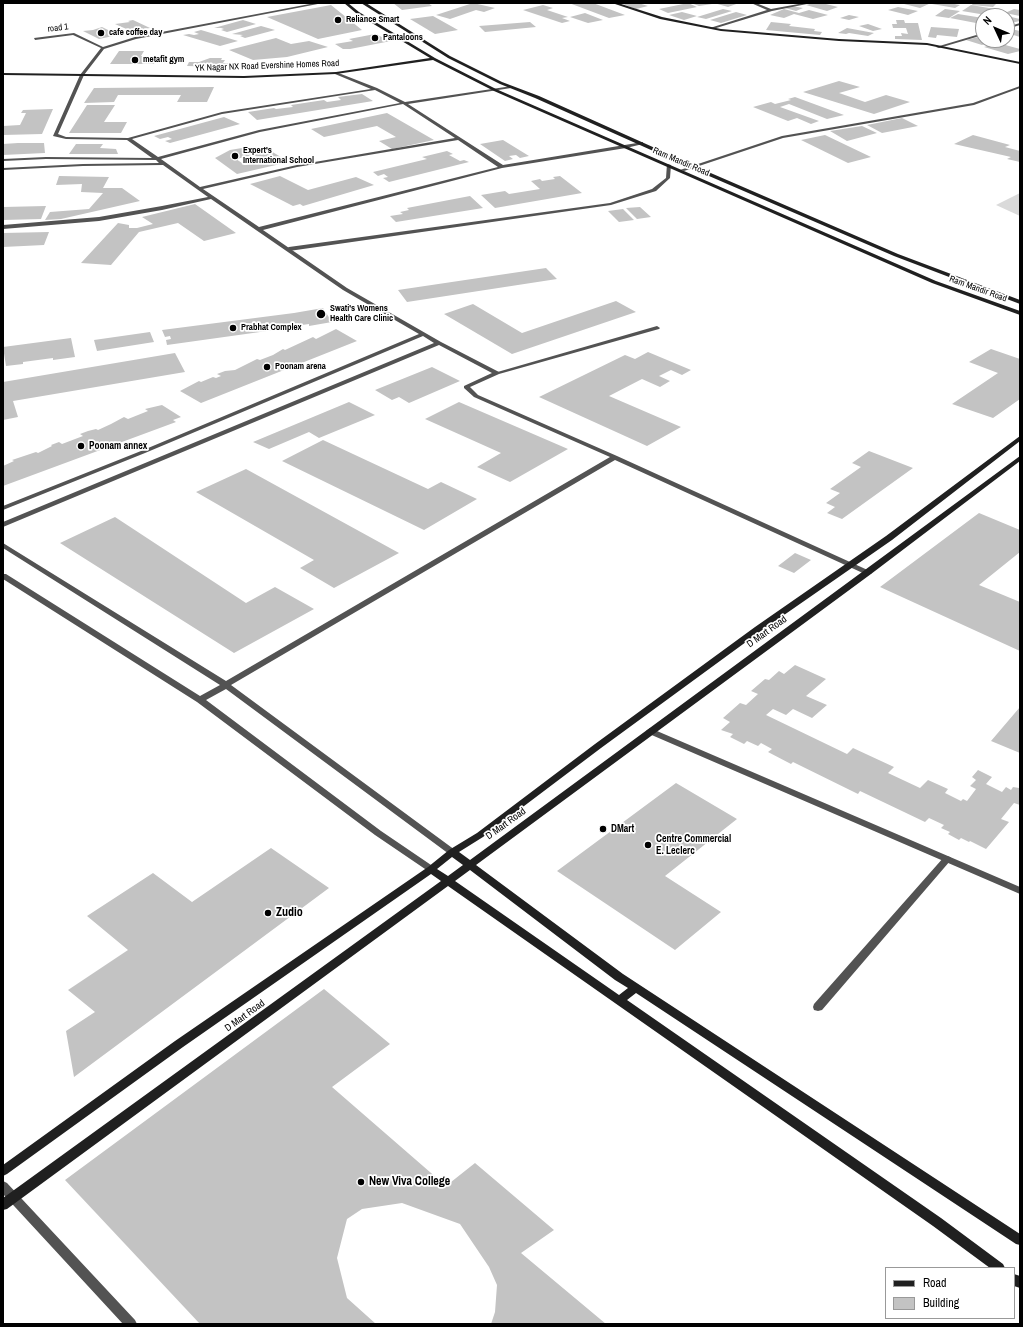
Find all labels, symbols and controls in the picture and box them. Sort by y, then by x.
north arrow [975,8,1015,48]
text: N [980,13,994,28]
marker: Reliance Smart [333,15,343,25]
place label: Reliance Smart [346,15,399,25]
street label: road 1 [47,21,69,35]
marker: cafe coffee day [96,28,106,38]
place label: cafe coffee day [109,28,162,38]
marker: Pantaloons [370,33,380,43]
place label: Pantaloons [383,33,423,43]
marker: metafit gym [130,55,140,65]
place label: metafit gym [143,55,184,65]
street label: YK Nagar NX Road Evershine Homes Road [195,58,339,74]
street label: Ram Mandir Road [651,145,711,179]
place label: Expert's International School [243,146,314,167]
marker: Expert's International School [230,151,240,161]
street label: Ram Mandir Road [948,274,1008,304]
place label: Swati's Womens Health Care Clinic [330,304,393,325]
marker: Swati's Womens Health Care Clinic [315,308,327,320]
marker: Prabhat Complex [228,323,238,333]
place label: Prabhat Complex [241,323,302,333]
marker: Poonam arena [262,362,272,372]
place label: Poonam arena [275,362,326,372]
place label: Poonam annex [89,440,147,452]
marker: Poonam annex [76,441,86,451]
street label: D Mart Road [745,613,789,651]
street label: D Mart Road [484,805,528,843]
place label: DMart [611,823,634,835]
marker: DMart [598,824,608,834]
place label: Centre Commercial E. Leclerc [656,833,731,856]
marker: Centre Commercial E. Leclerc [643,840,653,850]
place label: Zudio [276,906,303,920]
marker: Zudio [263,908,273,918]
street label: D Mart Road [223,997,267,1035]
place label: New Viva College [369,1175,450,1189]
marker: New Viva College [356,1177,366,1187]
legend [885,1267,1015,1319]
text: Road [923,1275,947,1291]
text: Building [923,1295,959,1311]

